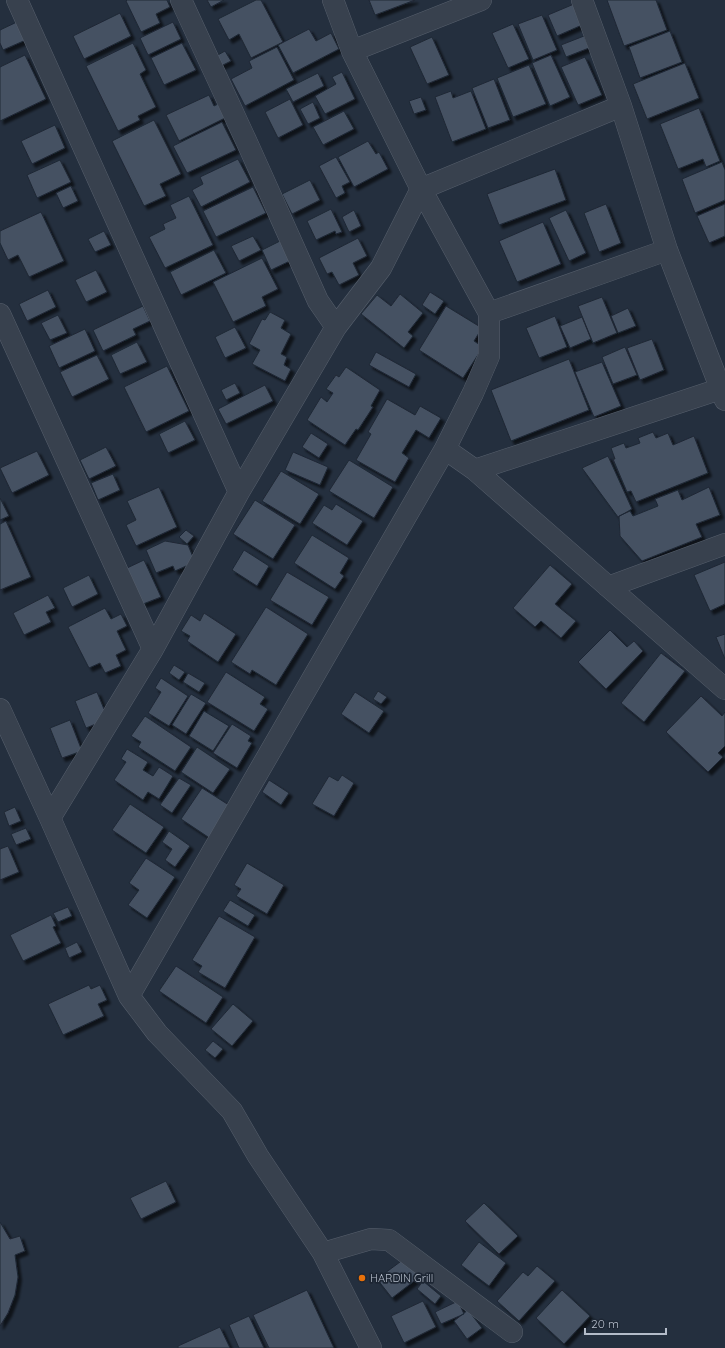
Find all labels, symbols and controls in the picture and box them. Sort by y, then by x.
place label: HARDIN Grill [370,1271,433,1285]
marker: HARDIN Grill [357,1273,367,1283]
scale bar [585,1310,666,1336]
text: 20 m [591,1316,619,1331]

